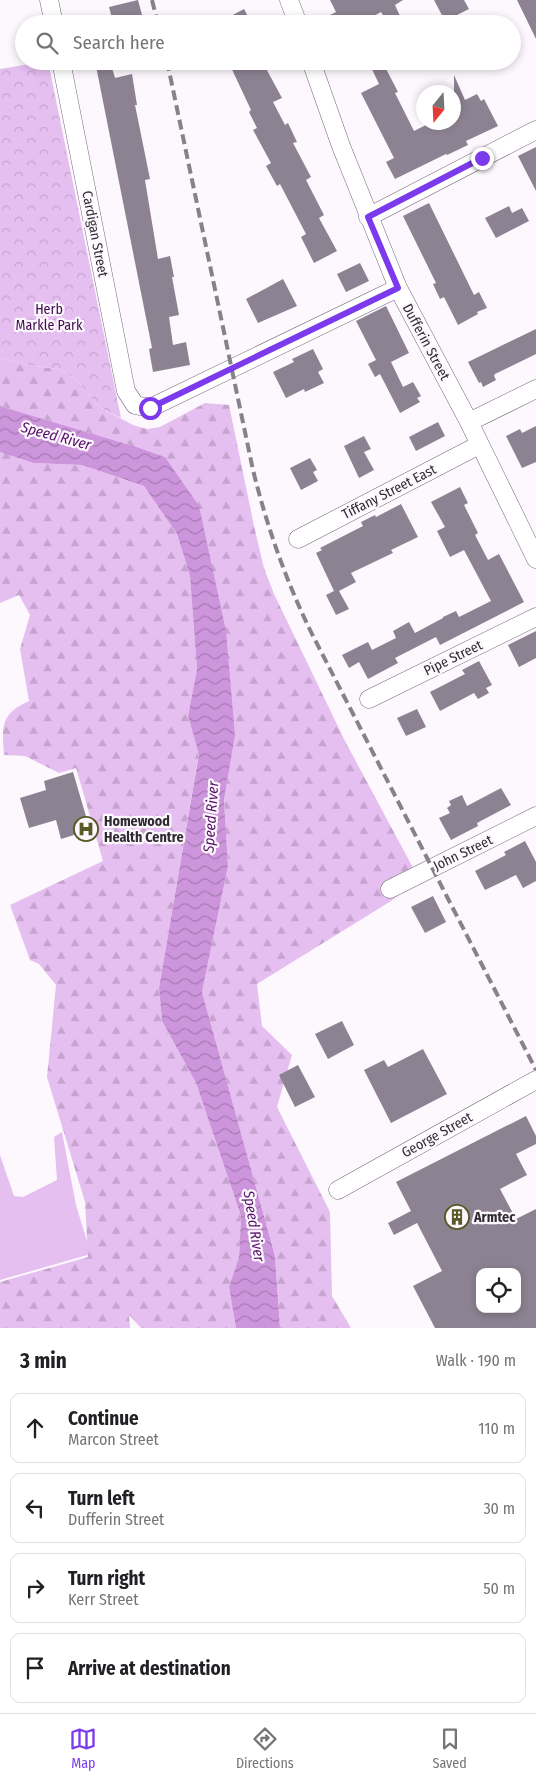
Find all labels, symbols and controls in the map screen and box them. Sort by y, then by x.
search box [15,15,521,70]
icon: search [33,29,61,57]
text: Search here [73,31,165,54]
north arrow [416,85,461,130]
route end [471,147,494,170]
street label: Cardigan Street [78,189,112,279]
park label: Herb Markle Park [16,301,83,334]
street label: Dufferin Street [399,301,453,384]
route start [139,397,162,420]
water label: Speed River [18,418,94,454]
street label: Tiffany Street East [339,461,439,523]
street label: Pipe Street [421,636,485,679]
water label: Speed River [199,780,223,854]
place label: Homewood Health Centre [104,813,183,846]
hospital icon: Homewood Health Centre [73,816,99,842]
street label: John Street [431,831,496,875]
street label: George Street [399,1108,476,1161]
water label: Speed River [239,1188,269,1264]
building icon: Armtec [444,1204,470,1230]
place label: Armtec [473,1209,516,1226]
map controls [476,1268,521,1313]
button: locate [476,1268,521,1313]
text: 3 min [20,1348,67,1374]
text: Walk · 190 m [436,1351,516,1370]
text: Continue [68,1407,139,1430]
icon: ahead [21,1414,49,1442]
text: 110 m [478,1419,515,1438]
text: Marcon Street [68,1430,159,1449]
text: Turn left [68,1487,135,1510]
icon: left [21,1494,49,1522]
text: 30 m [483,1499,515,1518]
text: Dufferin Street [68,1510,164,1529]
text: Turn right [68,1567,145,1590]
icon: right [21,1574,49,1602]
text: 50 m [483,1579,515,1598]
text: Kerr Street [68,1590,138,1609]
icon: arrive [21,1654,49,1682]
text: Arrive at destination [68,1657,231,1680]
tab: Map [69,1725,97,1772]
tab: Directions [236,1725,294,1772]
tab: Saved [432,1725,467,1772]

